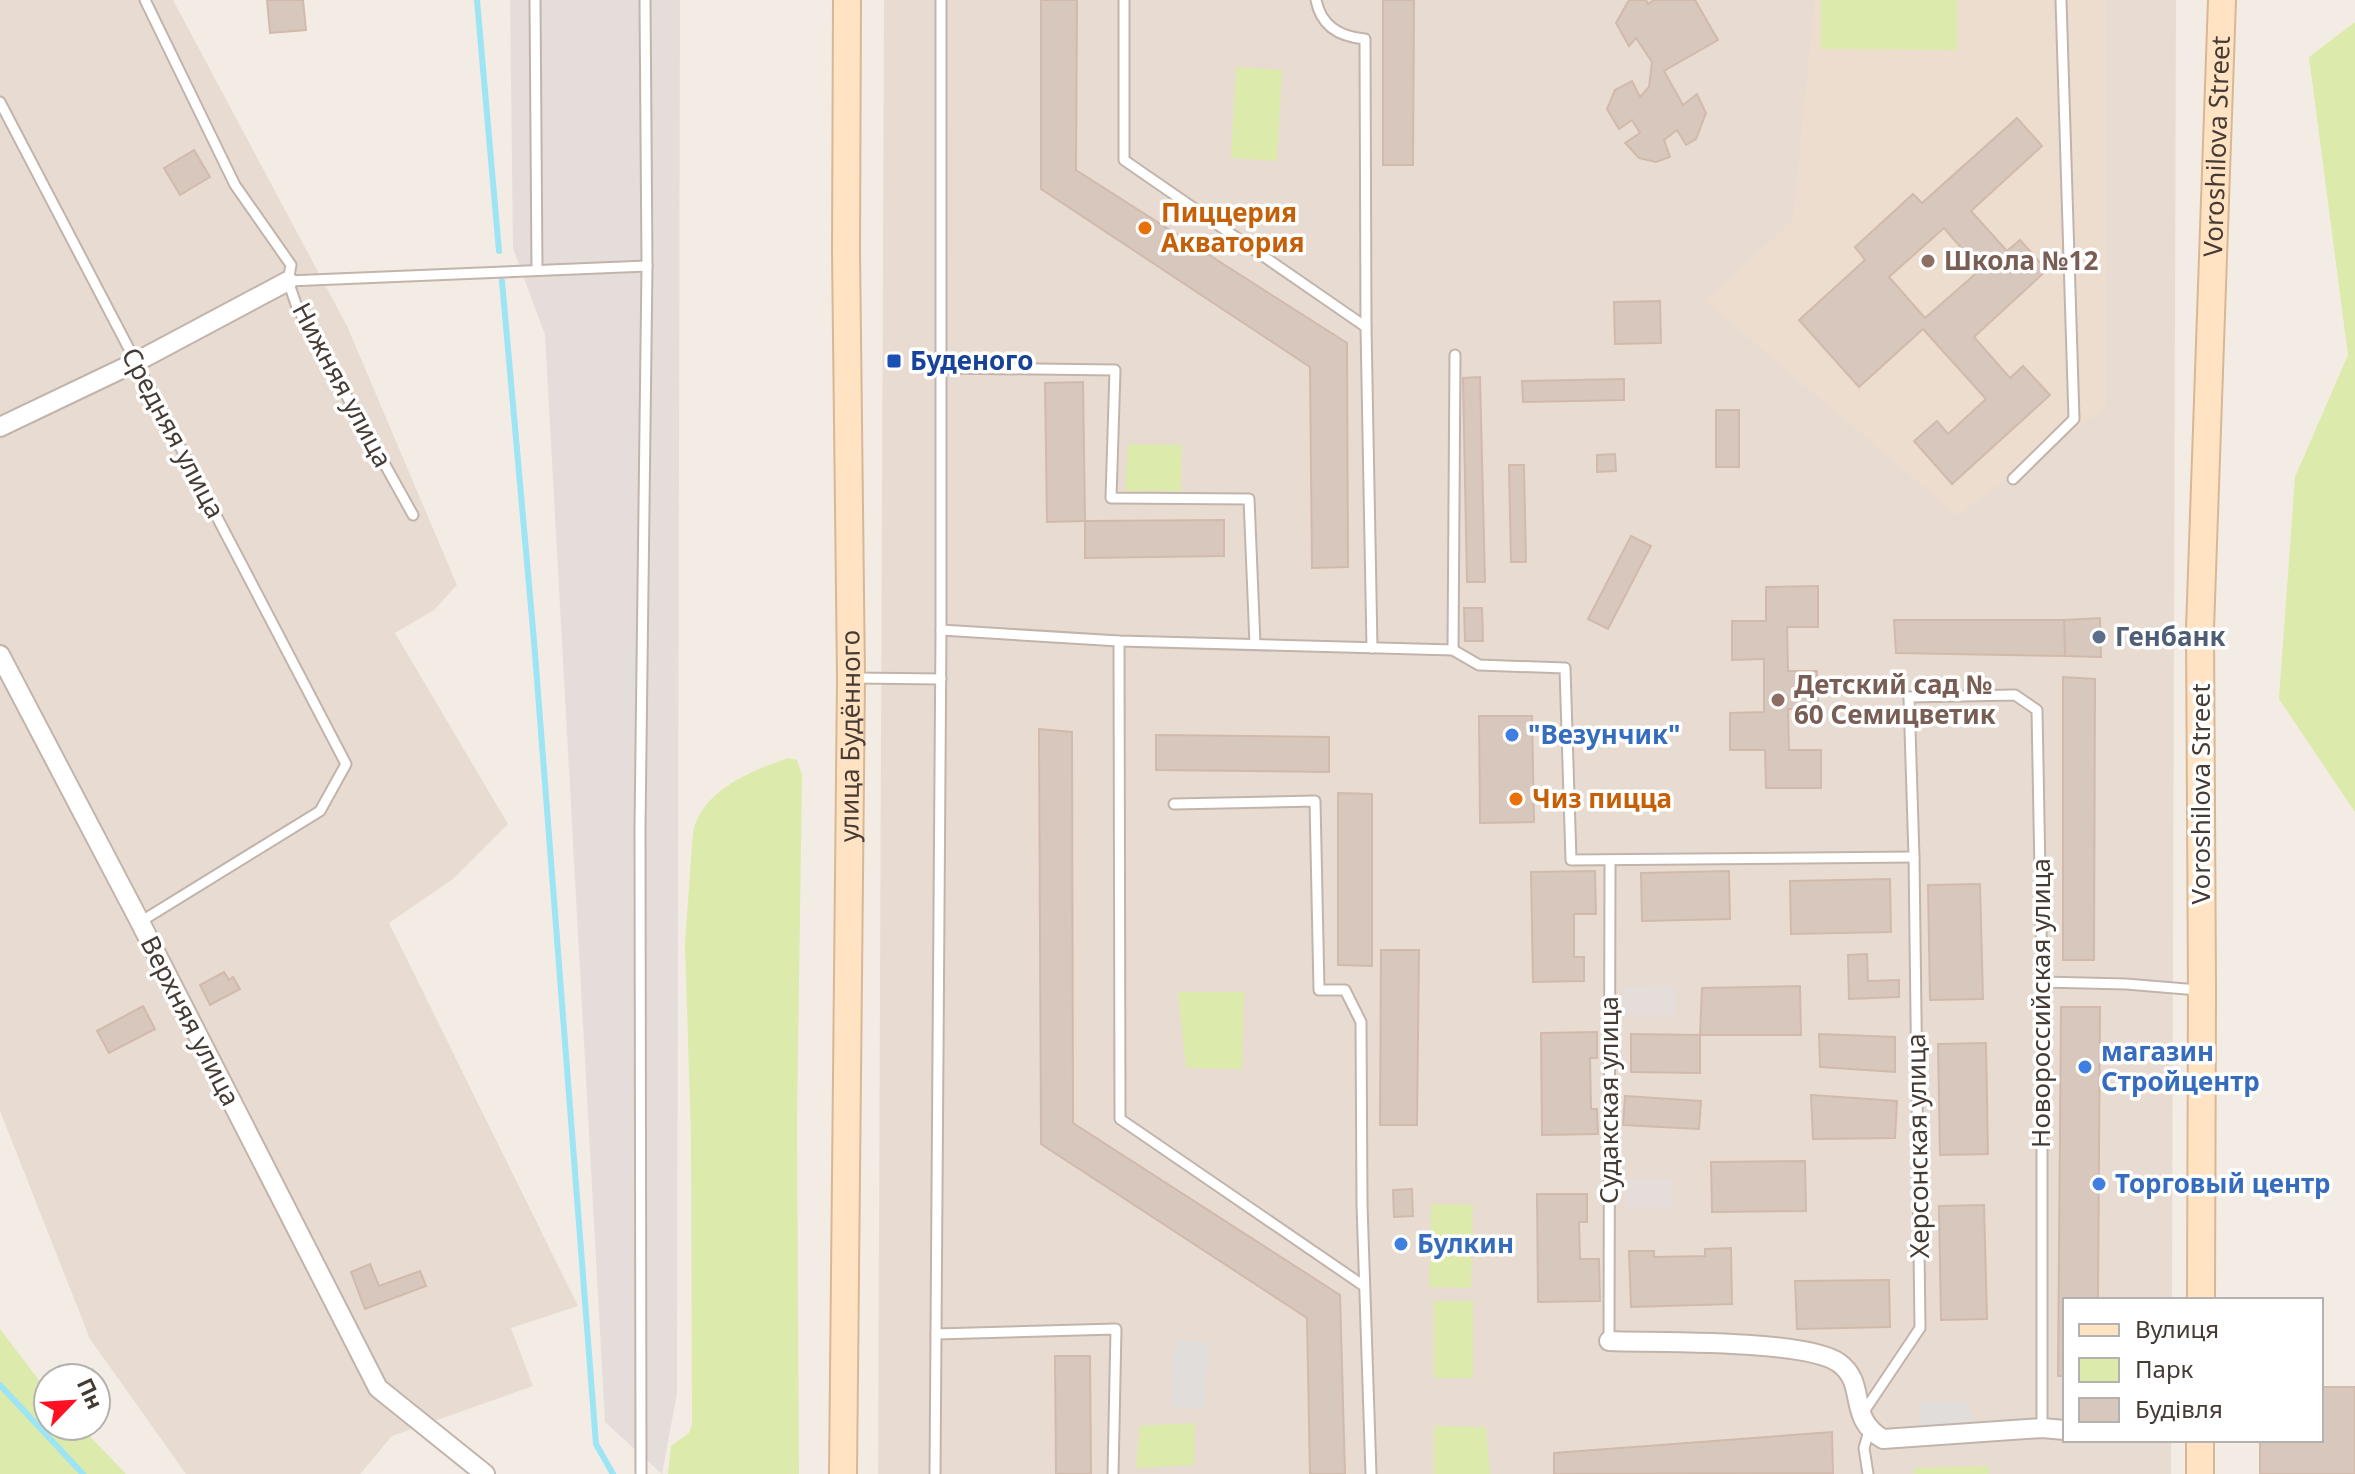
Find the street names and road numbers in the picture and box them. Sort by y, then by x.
street label: Voroshilova Street [2194,35,2238,257]
street label: Нижняя улица [284,296,401,473]
street label: Средняя улица [114,341,234,524]
street label: улица Будённого [830,630,868,842]
street label: Voroshilova Street [2182,683,2218,905]
street label: Новороссийская улица [2022,858,2058,1148]
street label: Верхняя улица [133,929,249,1112]
street label: Судакская улица [1590,996,1626,1204]
street label: Херсонская улица [1897,1033,1937,1259]

